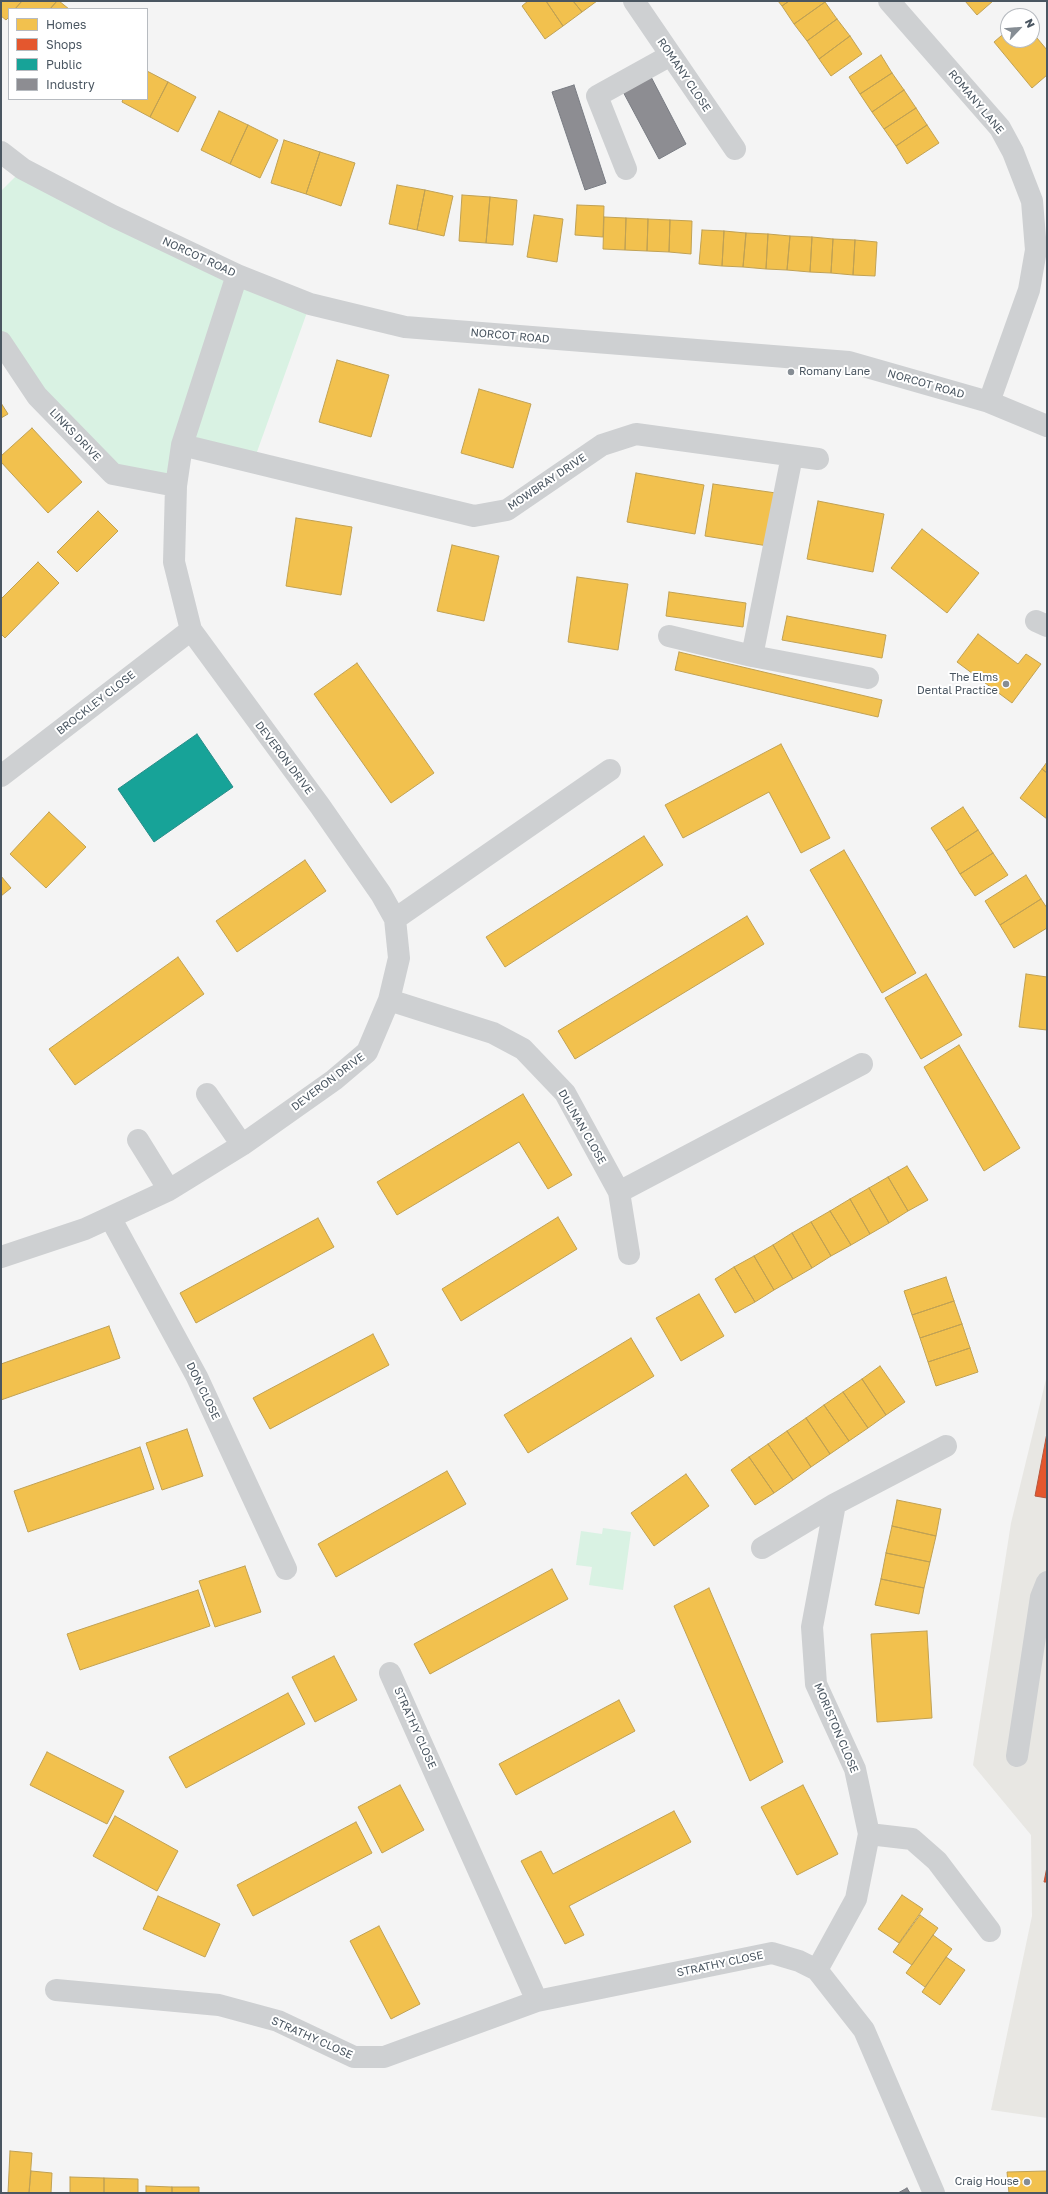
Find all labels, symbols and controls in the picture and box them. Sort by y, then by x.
legend [8,8,148,100]
north arrow [1000,8,1040,48]
text: N [1023,16,1038,30]
text: Homes [46,17,86,32]
street label: ROMANY CLOSE [655,36,713,114]
text: Shops [46,37,82,52]
text: Public [46,57,82,72]
street label: ROMANY LANE [945,67,1007,137]
text: Industry [46,77,95,92]
street label: NORCOT ROAD [160,234,238,280]
street label: NORCOT ROAD [470,326,550,346]
place label: Romany Lane [799,365,870,379]
marker: Romany Lane [786,367,796,377]
street label: NORCOT ROAD [886,367,966,401]
street label: LINKS DRIVE [47,406,103,464]
street label: MOWBRAY DRIVE [505,451,589,513]
street label: BROCKLEY CLOSE [54,668,138,738]
place label: The Elms Dental Practice [917,671,998,697]
marker: The Elms Dental Practice [1001,679,1011,689]
street label: DEVERON DRIVE [252,719,316,797]
street label: DEVERON DRIVE [289,1050,367,1114]
street label: DULNAN CLOSE [555,1087,609,1167]
street label: DON CLOSE [183,1360,223,1422]
street label: MORISTON CLOSE [811,1681,861,1775]
street label: STRATHY CLOSE [391,1685,439,1771]
street label: STRATHY CLOSE [676,1948,764,1980]
street label: STRATHY CLOSE [269,2014,355,2062]
place label: Craig House [955,2175,1019,2189]
marker: Craig House [1022,2177,1032,2187]

